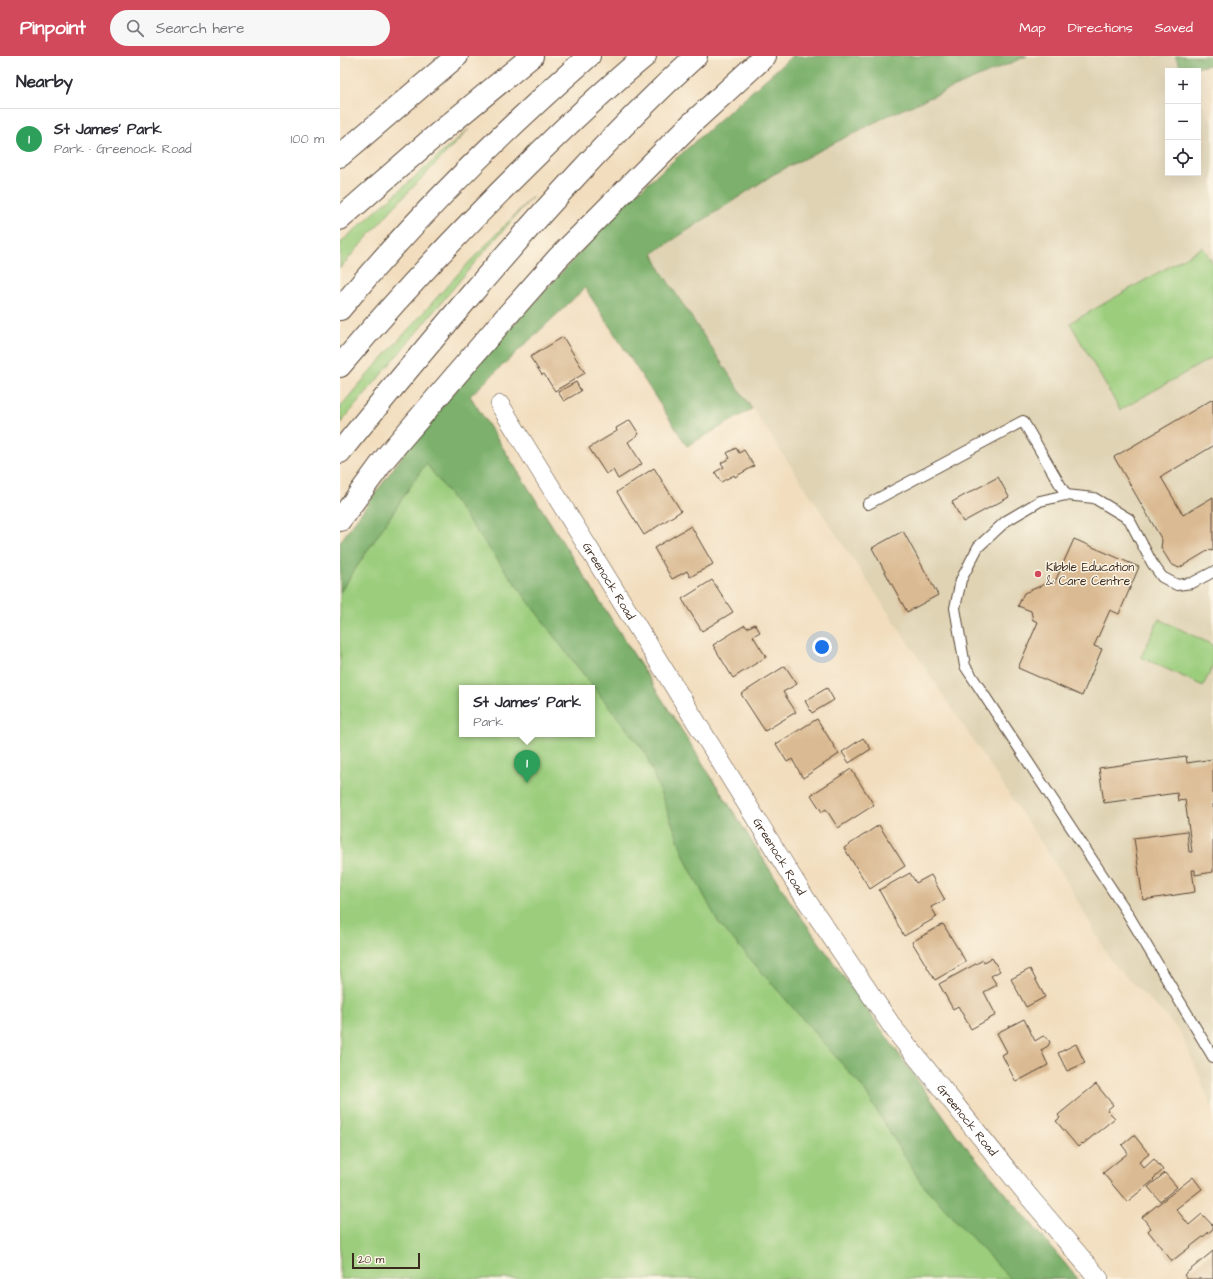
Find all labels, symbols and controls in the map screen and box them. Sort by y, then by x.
search box [110,10,390,46]
text: Pinpoint [20,15,86,42]
icon: search [124,17,146,39]
text: Search here [156,18,244,39]
text: Map [1019,18,1046,38]
text: Directions [1068,18,1133,38]
text: Saved [1155,18,1193,38]
map controls [1165,68,1201,176]
button: + [1165,68,1201,104]
text: Nearby [16,70,73,94]
button: − [1165,104,1201,140]
text: St James' Park [54,119,162,140]
text: 1 [28,130,30,148]
text: 100 m [291,130,324,148]
text: Park · Greenock Road [54,140,192,158]
button: locate [1165,140,1201,176]
street label: Greenock Road [578,539,639,623]
place label: Kibble Education & Care Centre [1046,559,1134,590]
marker: Kibble Education & Care Centre [1033,569,1043,579]
your location [812,637,832,657]
popup [459,685,595,737]
text: St James' Park [473,692,581,713]
text: Park [473,713,503,731]
pin: 1 [514,750,540,783]
street label: Greenock Road [749,815,809,899]
street label: Greenock Road [933,1081,1001,1160]
scale bar [352,1251,420,1270]
text: 20 m [358,1252,384,1267]

